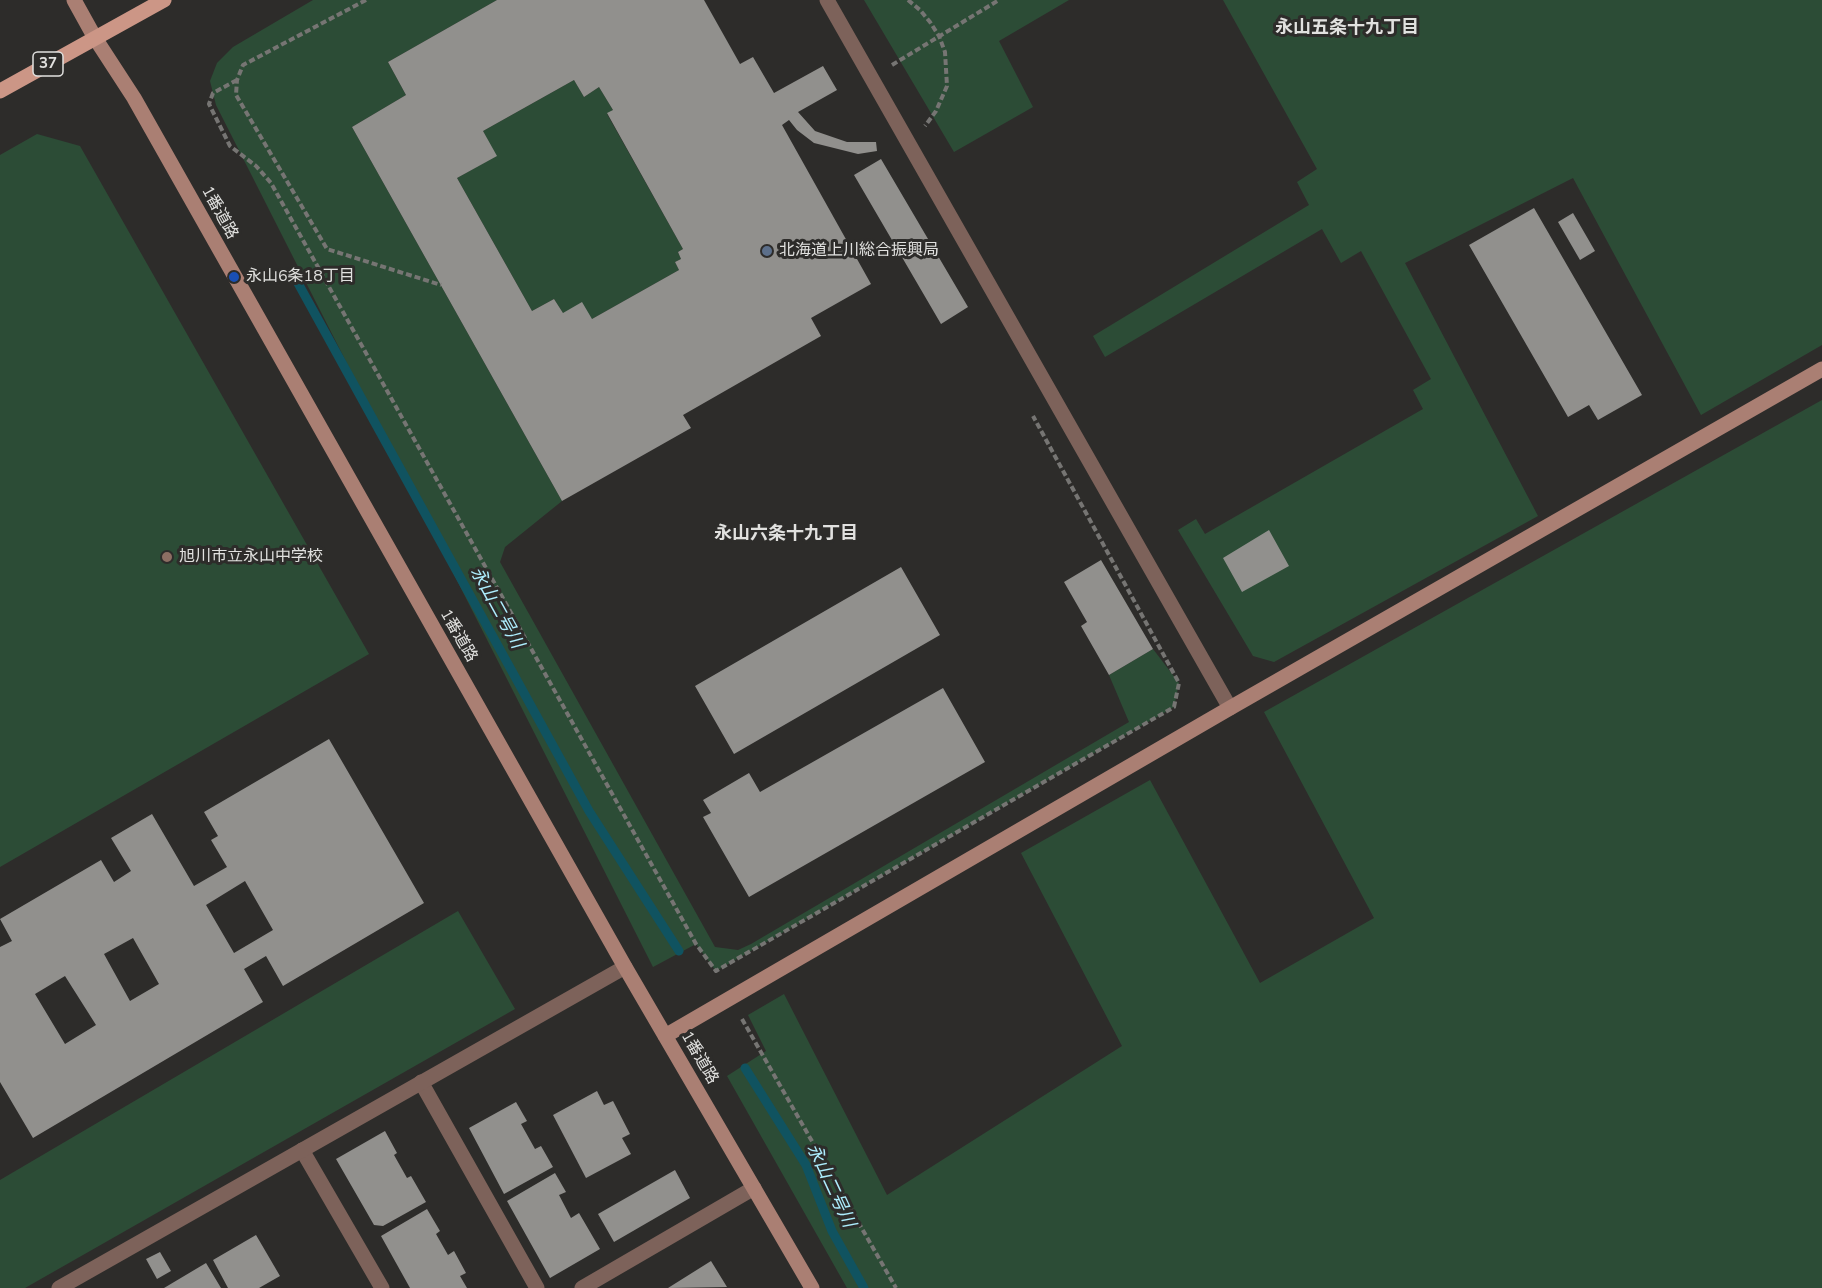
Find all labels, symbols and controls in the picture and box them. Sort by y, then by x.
district label: 永山五条十九丁目 [1275,18,1419,40]
road number: 37 [33,52,63,76]
street label: 1番道路 [197,183,241,243]
place label: 北海道上川総合振興局 [779,241,939,261]
marker: 北海道上川総合振興局 [760,244,774,258]
place label: 永山6条18丁目 [246,267,355,287]
marker: 永山6条18丁目 [227,270,241,284]
district label: 永山六条十九丁目 [714,524,858,546]
place label: 旭川市立永山中学校 [179,547,323,567]
marker: 旭川市立永山中学校 [160,550,174,564]
water label: 永山二号川 [465,563,527,653]
street label: 1番道路 [435,606,481,666]
street label: 1番道路 [676,1028,722,1088]
water label: 永山二号川 [801,1141,859,1231]

